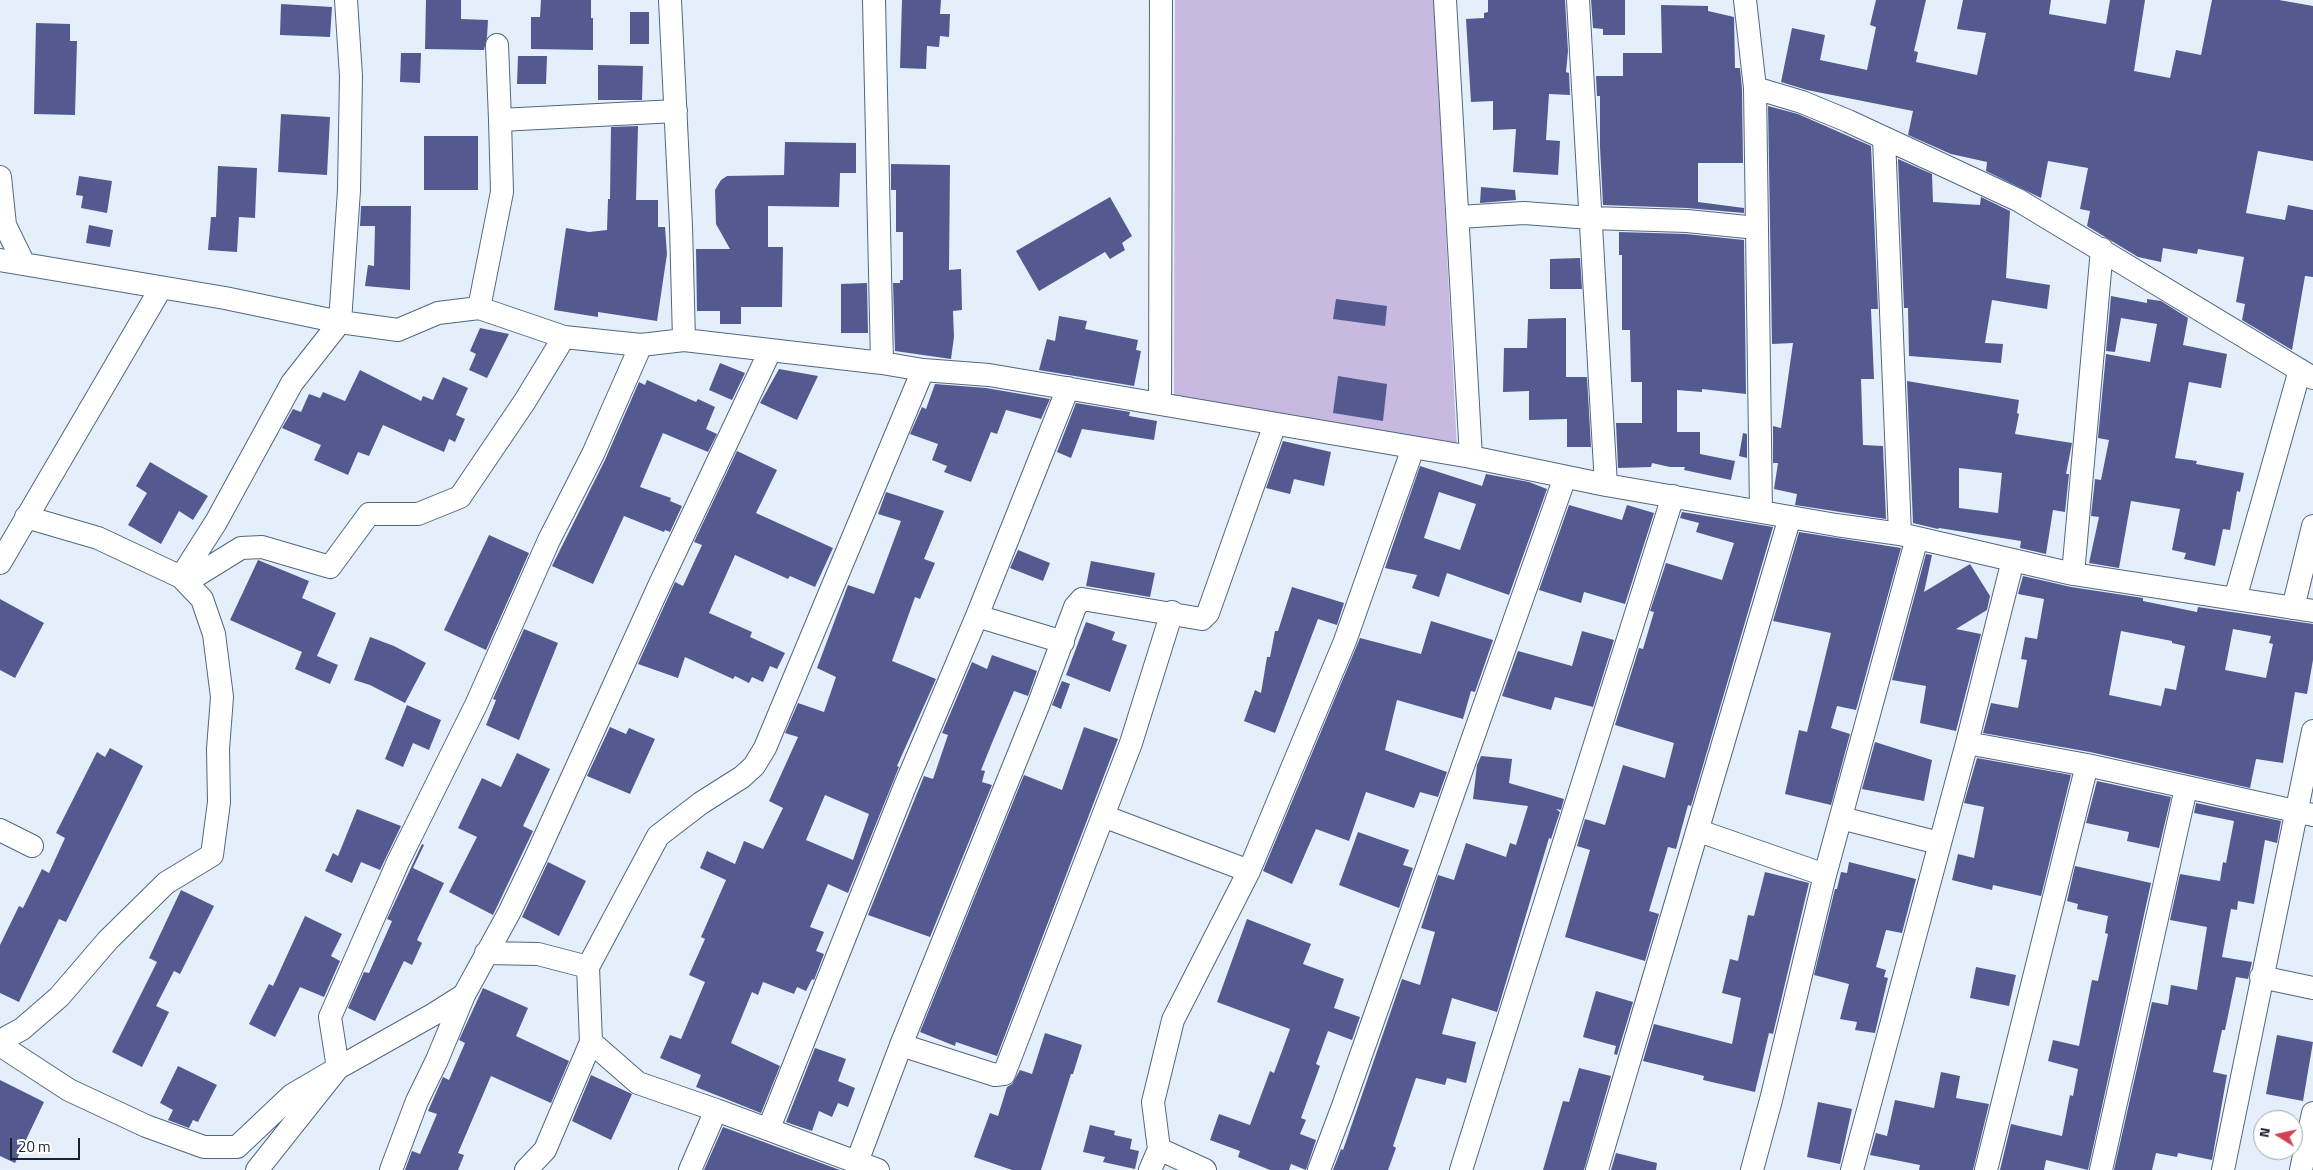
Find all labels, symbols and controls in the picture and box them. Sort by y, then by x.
north arrow [2253,1110,2303,1160]
text: N [2253,1126,2275,1139]
scale bar [12,1128,82,1160]
text: 20 m [18,1135,51,1158]

